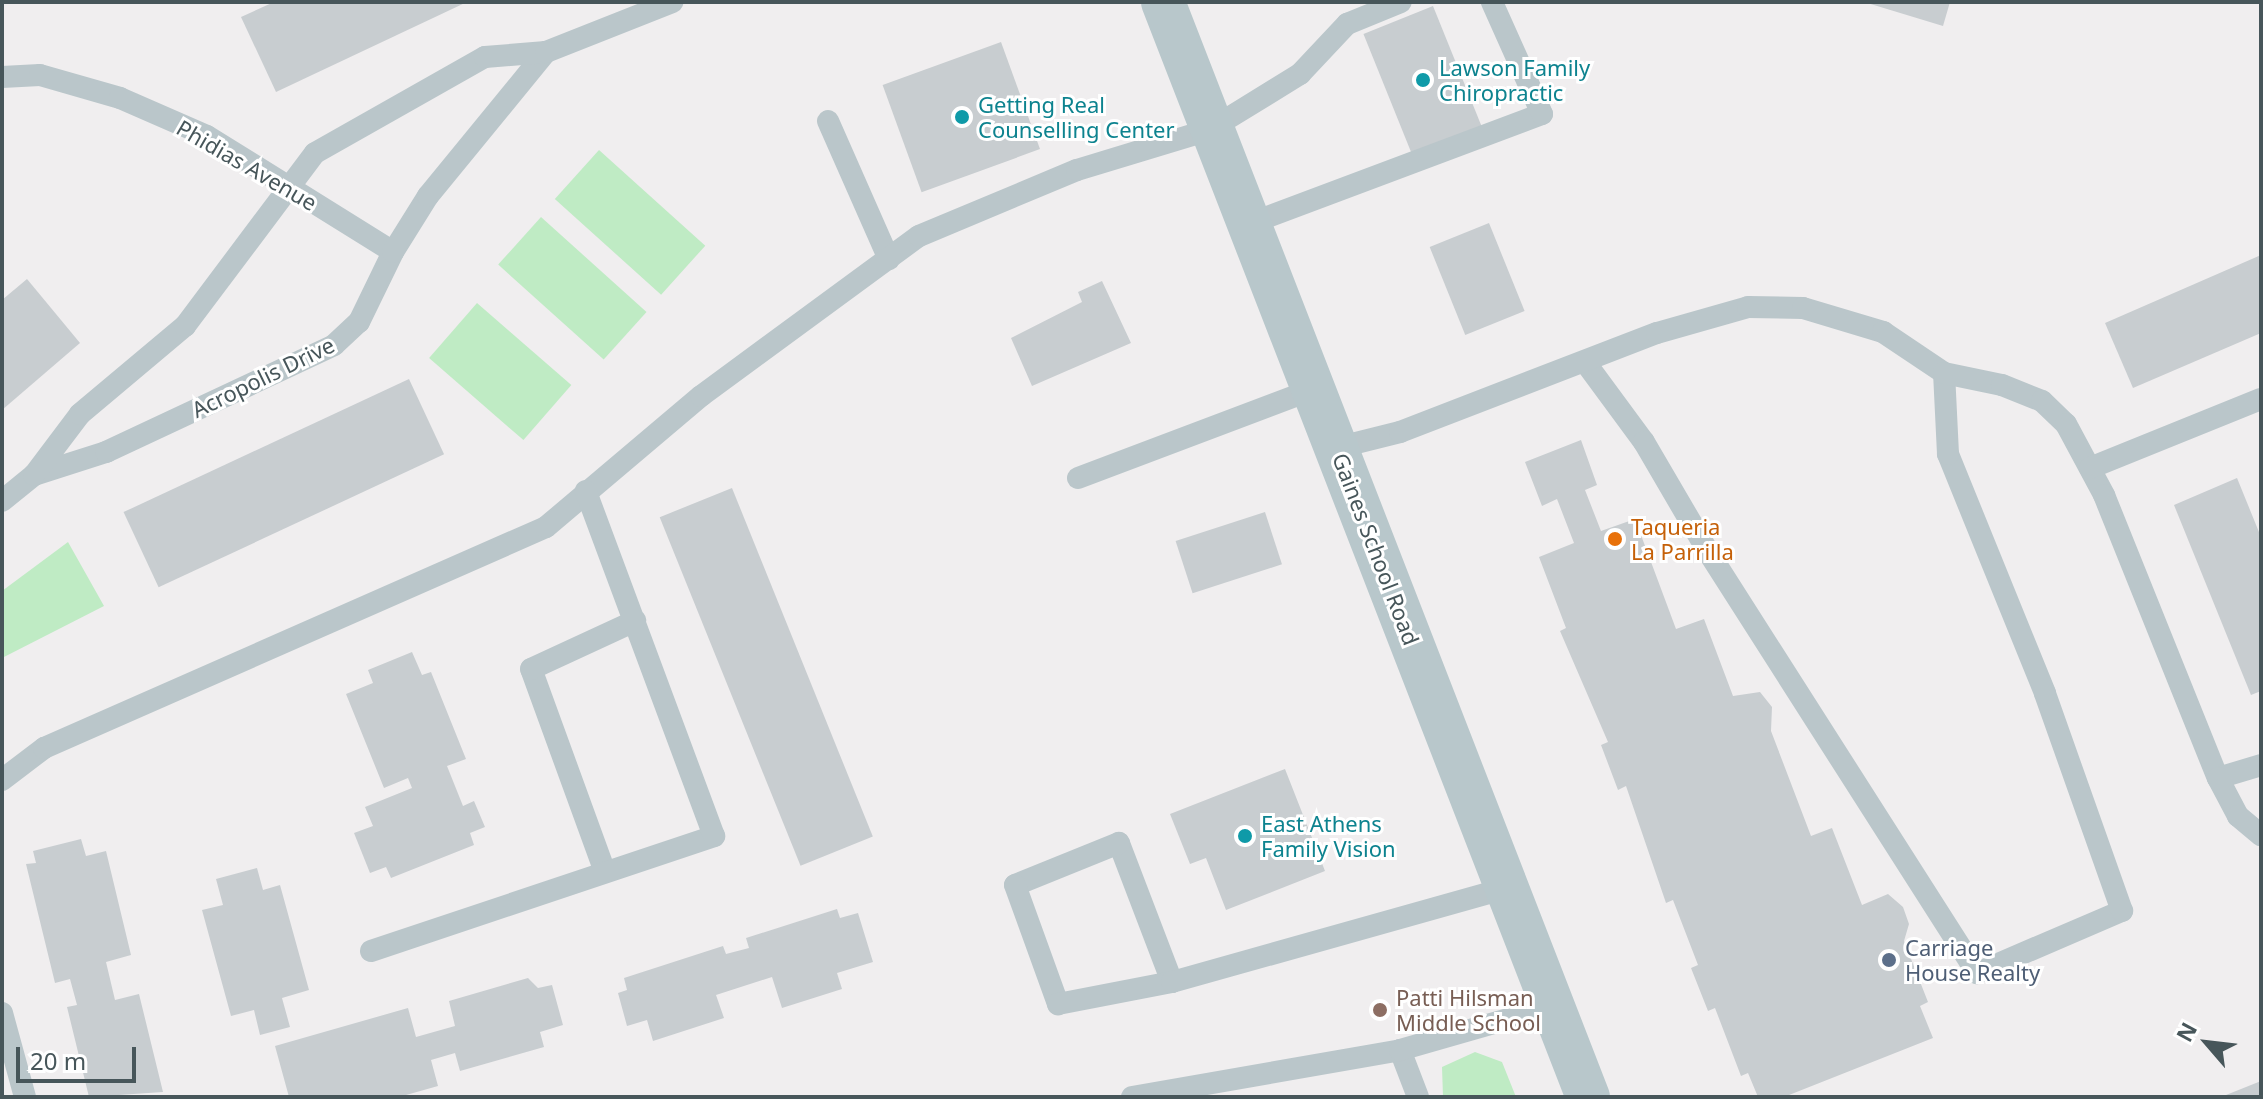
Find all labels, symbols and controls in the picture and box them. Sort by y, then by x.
place label: Lawson Family Chiropractic [1439,54,1590,106]
marker: Lawson Family Chiropractic [1414,71,1432,89]
place label: Getting Real Counselling Center [978,91,1175,142]
marker: Getting Real Counselling Center [953,108,971,126]
street label: Phidias Avenue [172,114,322,216]
street label: Acropolis Drive [187,331,339,423]
street label: Gaines School Road [1327,449,1425,649]
place label: Taqueria La Parrilla [1631,513,1734,564]
marker: Taqueria La Parrilla [1606,530,1624,548]
place label: East Athens Family Vision [1261,810,1396,862]
marker: East Athens Family Vision [1236,827,1254,845]
place label: Carriage House Realty [1905,934,2040,986]
marker: Carriage House Realty [1880,951,1898,969]
place label: Patti Hilsman Middle School [1396,984,1541,1036]
marker: Patti Hilsman Middle School [1371,1001,1389,1019]
north arrow [2167,1003,2247,1083]
text: N [2168,1017,2203,1047]
scale bar [20,1031,140,1081]
text: 20 m [30,1044,86,1077]

